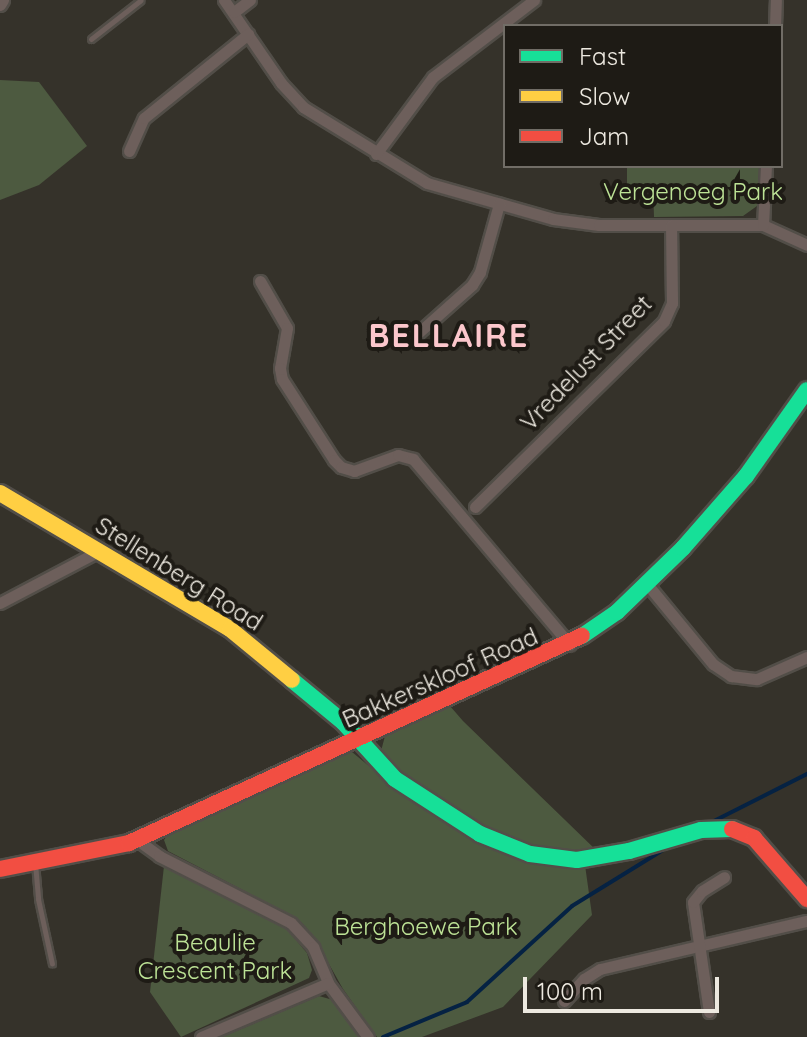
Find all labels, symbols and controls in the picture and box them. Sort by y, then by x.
legend [503,24,783,168]
text: Fast [579,41,626,71]
text: Slow [579,81,630,111]
text: Jam [579,121,629,151]
park label: Vergenoeg Park [603,178,783,206]
street label: Vredelust Street [514,289,658,437]
district label: BELLAIRE [369,316,529,354]
street label: Stellenberg Road [90,511,268,637]
street label: Bakkerskloof Road [338,622,542,734]
park label: Berghoewe Park [334,913,518,941]
park label: Beaulie Crescent Park [138,929,292,985]
scale bar [527,961,723,1011]
text: 100 m [537,976,603,1006]

